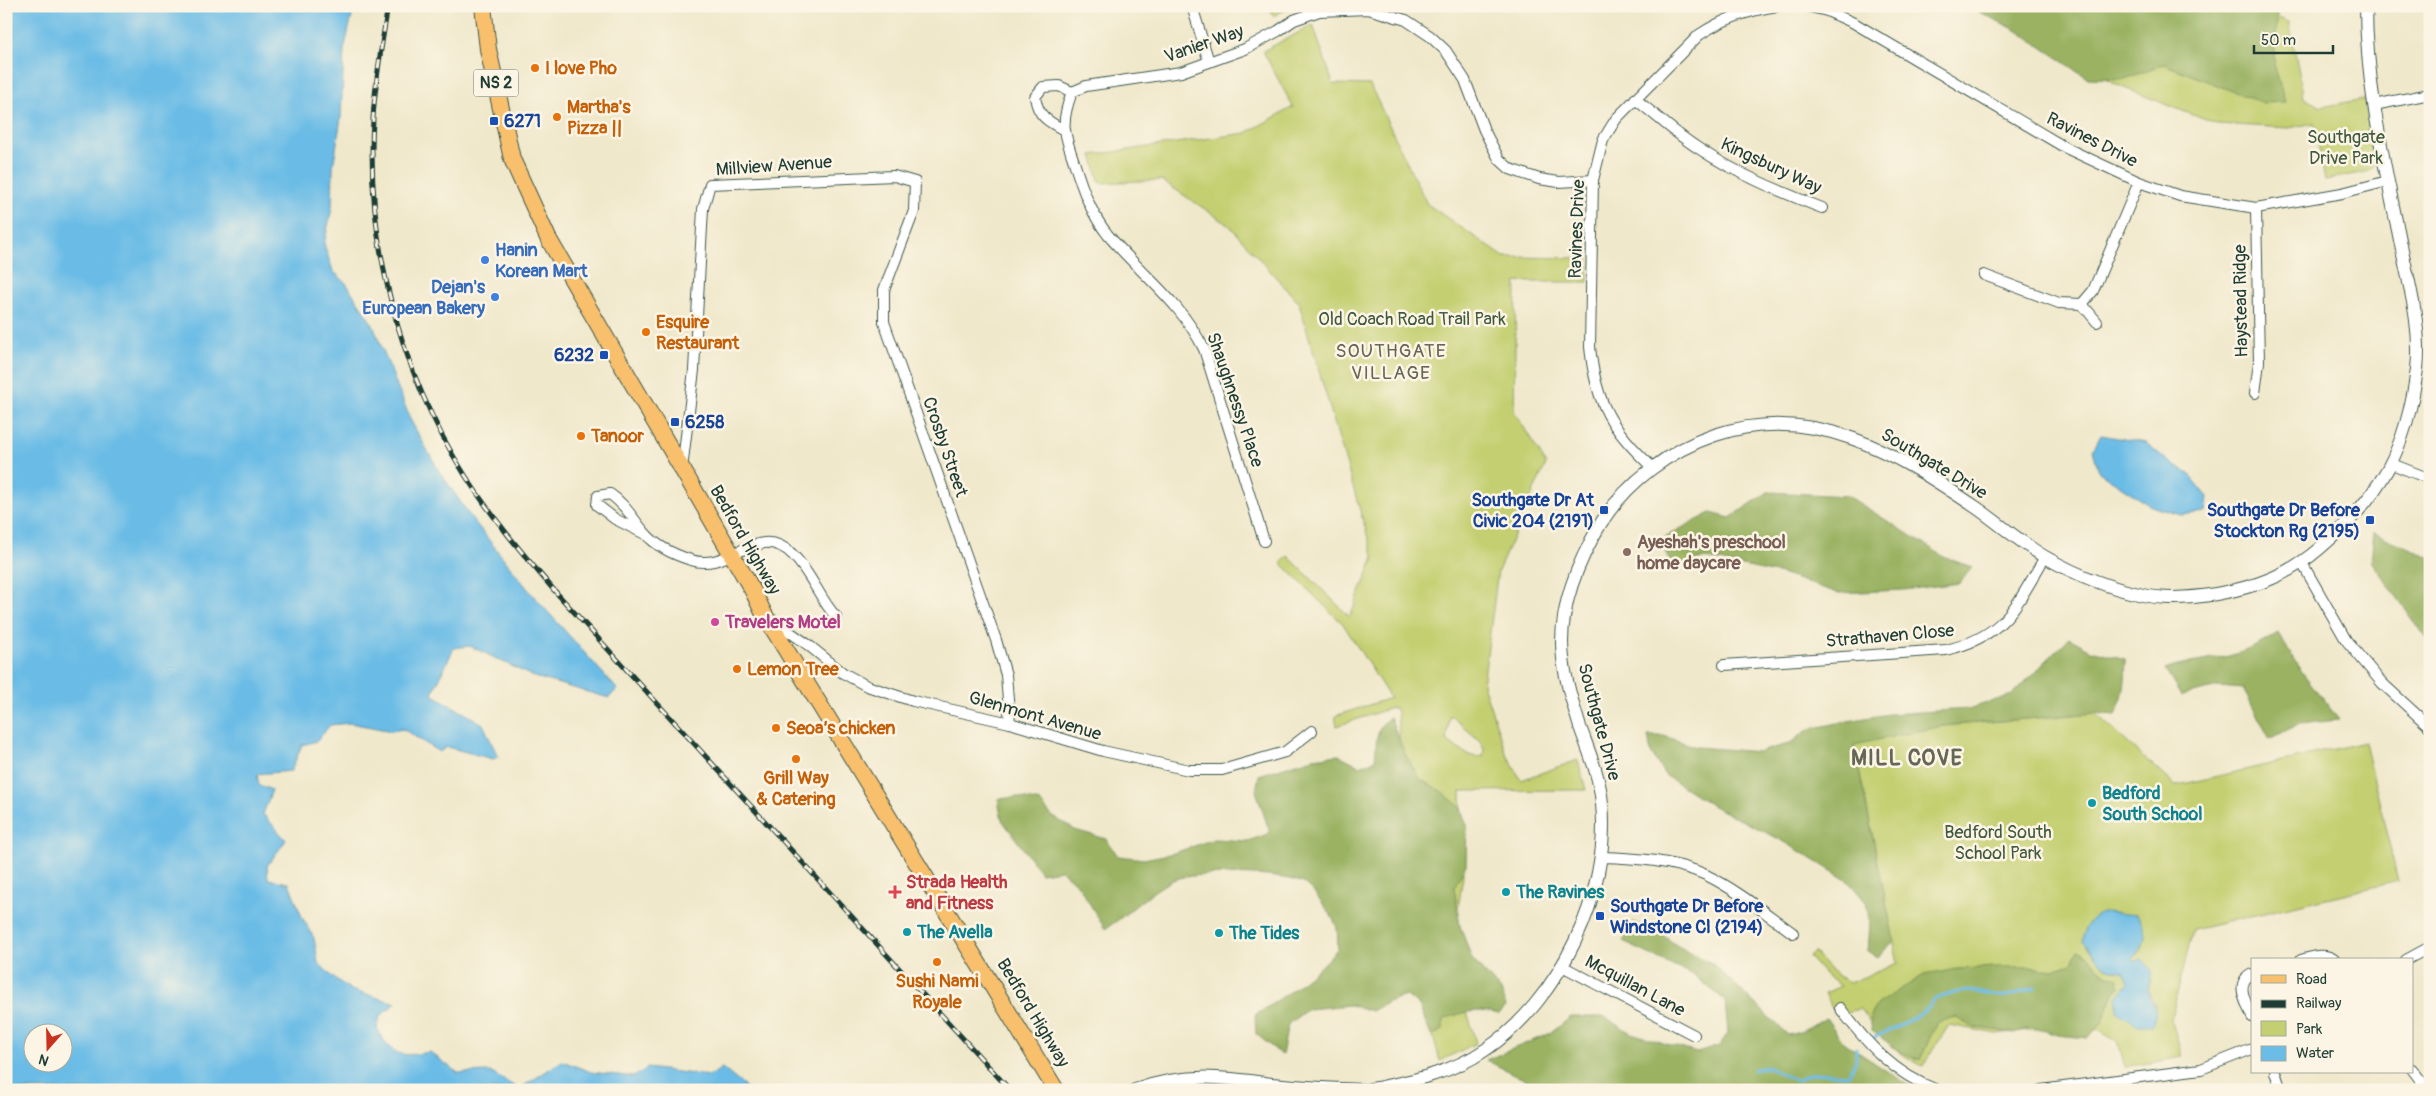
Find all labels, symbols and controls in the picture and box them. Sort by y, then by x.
street label: Vanier Way [1161,20,1247,68]
scale bar [2254,22,2332,54]
text: 50 m [2261,31,2296,50]
place label: I love Pho [545,57,617,80]
marker: I love Pho [529,62,541,74]
road number: NS 2 [474,70,518,96]
place label: Martha's Pizza || [567,96,631,140]
street label: Ravines Drive [2043,107,2142,173]
place label: 6271 [504,110,541,133]
marker: Martha's Pizza || [551,111,563,123]
marker: 6271 [488,115,500,127]
park label: Southgate Drive Park [2307,126,2385,170]
street label: Kingsbury Way [1717,133,1825,199]
street label: Millview Avenue [715,150,833,182]
street label: Ravines Drive [1564,179,1590,279]
place label: Hanin Korean Mart [495,239,588,283]
street label: Haystead Ridge [2229,244,2253,358]
marker: Hanin Korean Mart [479,254,491,266]
place label: Dejan's European Bakery [362,276,486,320]
marker: Dejan's European Bakery [489,291,501,303]
park label: Old Coach Road Trail Park [1318,308,1506,331]
place label: Esquire Restaurant [656,311,740,355]
marker: Esquire Restaurant [640,326,652,338]
street label: Shaughnessy Place [1201,330,1269,471]
district label: SOUTHGATE VILLAGE [1335,339,1447,385]
place label: 6232 [554,344,594,367]
marker: 6232 [598,349,610,361]
street label: Crosby Street [917,394,973,501]
place label: 6258 [685,411,724,434]
marker: 6258 [669,416,681,428]
street label: Southgate Drive [1877,423,1992,505]
place label: Tanoor [590,425,645,448]
marker: Tanoor [575,430,587,442]
street label: Bedford Highway [704,481,786,599]
place label: Southgate Dr At Civic 204 (2191) [1472,489,1595,533]
place label: Southgate Dr Before Stockton Rg (2195) [2207,499,2361,543]
marker: Southgate Dr At Civic 204 (2191) [1598,504,1610,516]
marker: Southgate Dr Before Stockton Rg (2195) [2364,514,2376,526]
place label: Ayeshah's preschool home daycare [1637,531,1786,575]
marker: Ayeshah's preschool home daycare [1621,546,1633,558]
place label: Travelers Motel [724,611,841,634]
marker: Travelers Motel [709,616,721,628]
street label: Strathaven Close [1825,619,1955,653]
place label: Lemon Tree [747,658,840,681]
street label: Southgate Drive [1572,661,1626,783]
marker: Lemon Tree [731,663,743,675]
street label: Glenmont Avenue [966,686,1104,746]
place label: Seoa’s chicken [786,717,895,740]
marker: Seoa’s chicken [770,722,782,734]
district label: MILL COVE [1851,744,1963,772]
marker: Grill Way & Catering [790,753,802,765]
place label: Grill Way & Catering [757,767,835,811]
place label: Bedford South School [2102,782,2203,826]
marker: Bedford South School [2086,797,2098,809]
park label: Bedford South School Park [1944,821,2052,865]
place label: Strada Health and Fitness [906,871,1008,915]
place label: The Ravines [1515,881,1605,904]
marker: Strada Health and Fitness [888,885,902,899]
marker: The Ravines [1500,886,1512,898]
place label: Southgate Dr Before Windstone Cl (2194) [1610,895,1764,939]
marker: Southgate Dr Before Windstone Cl (2194) [1594,910,1606,922]
place label: The Avella [916,921,993,944]
place label: The Tides [1228,922,1300,945]
marker: The Avella [901,926,913,938]
marker: The Tides [1213,927,1225,939]
street label: Mcquillan Lane [1581,950,1689,1022]
street label: Bedford Highway [991,954,1075,1072]
marker: Sushi Nami Royale [931,956,943,968]
legend [2251,958,2414,1074]
place label: Sushi Nami Royale [895,970,979,1014]
text: Road [2296,970,2327,989]
text: Railway [2296,994,2342,1013]
text: Park [2296,1020,2323,1039]
north arrow [22,1024,72,1074]
text: Water [2296,1044,2335,1063]
text: N [36,1050,51,1069]

